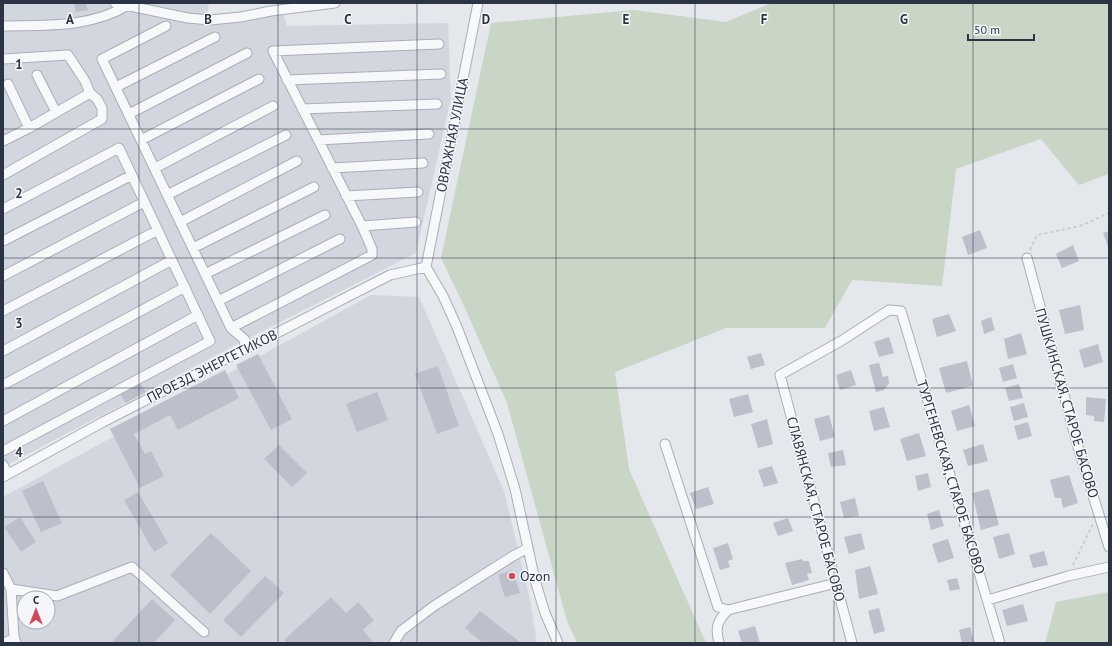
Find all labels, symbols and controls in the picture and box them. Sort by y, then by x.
text: A [66,11,74,28]
text: B [204,11,212,28]
text: C [344,11,352,28]
text: D [482,11,490,28]
text: E [623,11,630,28]
text: F [761,11,768,28]
text: G [900,11,908,28]
scale bar [968,16,1034,42]
text: 50 m [974,22,1000,37]
text: 1 [15,56,23,73]
street label: ОВРАЖНАЯ УЛИЦА [432,75,472,194]
text: 2 [15,185,23,202]
street label: ПУШКИНСКАЯ, СТАРОЕ БАСОВО [1031,306,1103,500]
text: 3 [15,315,23,332]
street label: ПРОЕЗД ЭНЕРГЕТИКОВ [144,325,280,407]
street label: ТУРГЕНЕВСКАЯ, СТАРОЕ БАСОВО [913,378,989,576]
street label: СЛАВЯНСКАЯ, СТАРОЕ БАСОВО [783,415,849,603]
text: 4 [15,444,23,461]
place label: Ozon [520,567,550,585]
marker: Ozon [507,571,517,581]
north arrow [16,590,56,630]
text: С [33,593,39,607]

